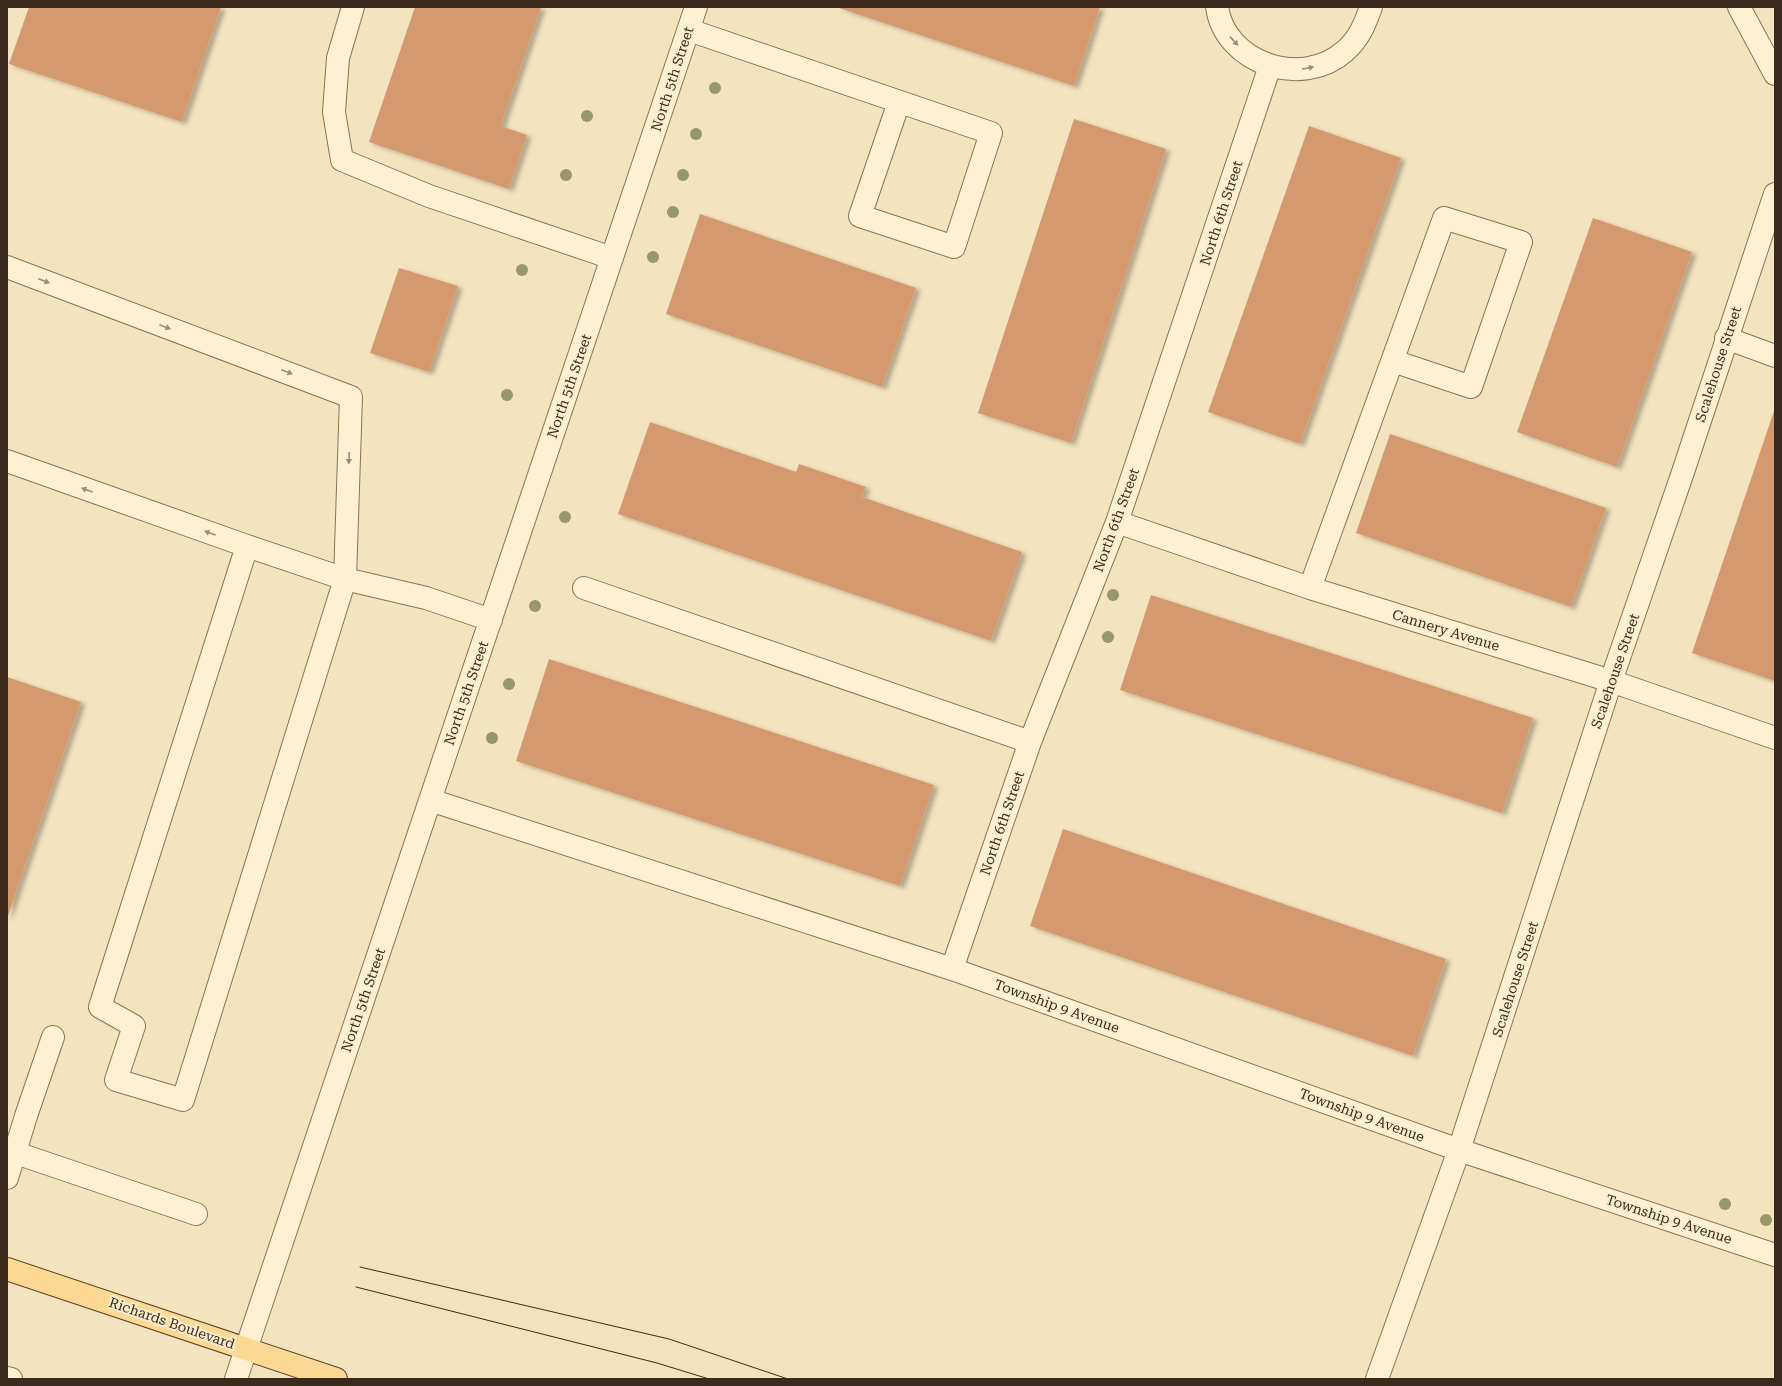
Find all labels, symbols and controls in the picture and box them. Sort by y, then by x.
street label: North 5th Street [648,25,696,133]
one-way arrow [1229,36,1238,46]
one-way arrow [1302,65,1314,71]
street label: North 6th Street [1197,159,1245,267]
one-way arrow [38,278,50,284]
street label: Scalehouse Street [1692,304,1744,424]
one-way arrow [160,324,172,330]
street label: North 5th Street [544,332,594,440]
one-way arrow [281,370,293,376]
one-way arrow [346,452,352,465]
street label: North 6th Street [1090,466,1142,574]
one-way arrow [81,486,93,492]
one-way arrow [203,530,215,536]
street label: Cannery Avenue [1390,606,1502,654]
street label: Scalehouse Street [1588,611,1642,731]
street label: North 5th Street [441,639,491,747]
street label: North 6th Street [977,769,1027,877]
street label: Scalehouse Street [1489,919,1541,1039]
street label: North 5th Street [338,946,388,1054]
street label: Township 9 Avenue [992,976,1122,1036]
street label: Township 9 Avenue [1297,1085,1427,1145]
street label: Township 9 Avenue [1604,1191,1734,1247]
street label: Richards Boulevard [107,1294,237,1352]

